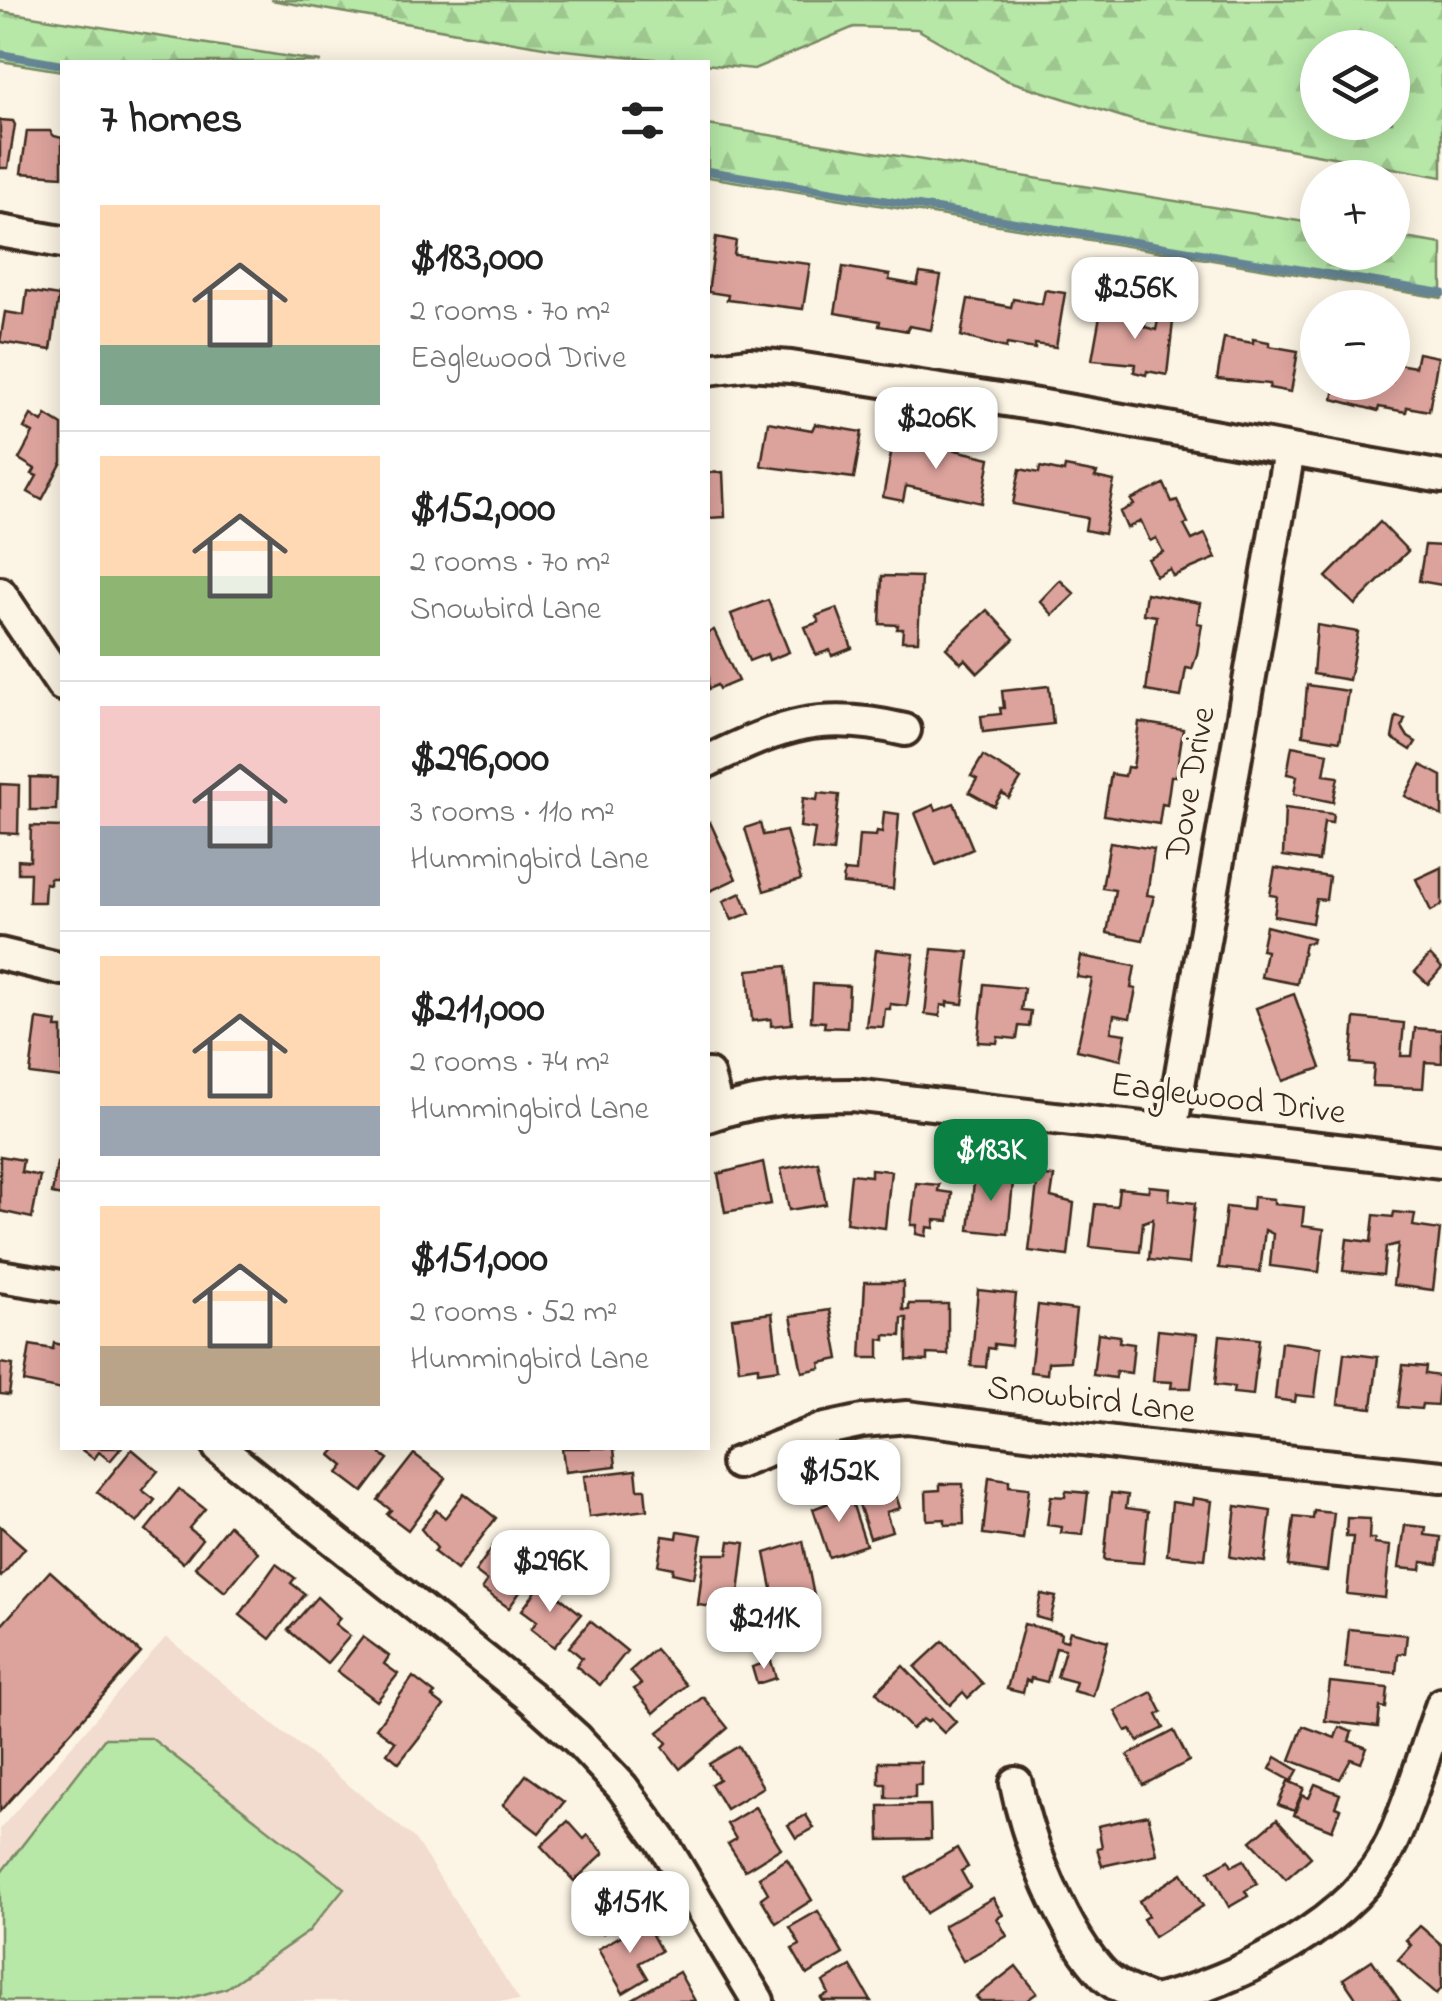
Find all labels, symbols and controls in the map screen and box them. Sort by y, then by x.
map controls [1300,30,1410,400]
button: layers [1300,30,1410,140]
text: 7 homes [100,90,242,151]
icon: filters [615,93,670,148]
button: + [1300,160,1410,270]
text: $183,000 [410,228,544,289]
icon: home [180,245,300,365]
pin: $256K [1065,257,1205,342]
text: $256K [1093,266,1177,313]
text: 2 rooms · 70 m² [410,289,610,336]
button: − [1300,290,1410,400]
text: Eaglewood Drive [410,336,626,383]
pin: $206K [866,387,1006,472]
text: $206K [897,396,975,443]
text: $152,000 [410,479,555,540]
icon: home [180,496,300,616]
text: 2 rooms · 70 m² [410,540,610,587]
text: Snowbird Lane [410,587,601,634]
street label: Dove Drive [1153,702,1231,866]
text: $296,000 [410,729,549,790]
icon: home [180,746,300,866]
text: 3 rooms · 110 m² [410,790,615,837]
text: Hummingbird Lane [410,837,649,884]
text: $211,000 [410,979,545,1040]
icon: home [180,996,300,1116]
text: 2 rooms · 74 m² [410,1040,610,1087]
street label: Eaglewood Drive [1108,1060,1349,1140]
text: Hummingbird Lane [410,1087,649,1134]
pin: $183K [921,1119,1061,1204]
text: $183K [956,1128,1026,1175]
text: $151,000 [410,1229,548,1290]
icon: home [180,1246,300,1366]
text: 2 rooms · 52 m² [410,1290,618,1337]
text: Hummingbird Lane [410,1337,649,1384]
street label: Snowbird Lane [984,1363,1198,1439]
pin: $152K [769,1440,909,1525]
text: $152K [799,1449,879,1496]
pin: $296K [480,1530,620,1615]
text: $296K [513,1539,587,1586]
pin: $211K [694,1587,834,1672]
text: $211K [728,1596,800,1643]
pin: $151K [560,1871,700,1956]
text: $151K [593,1880,667,1927]

